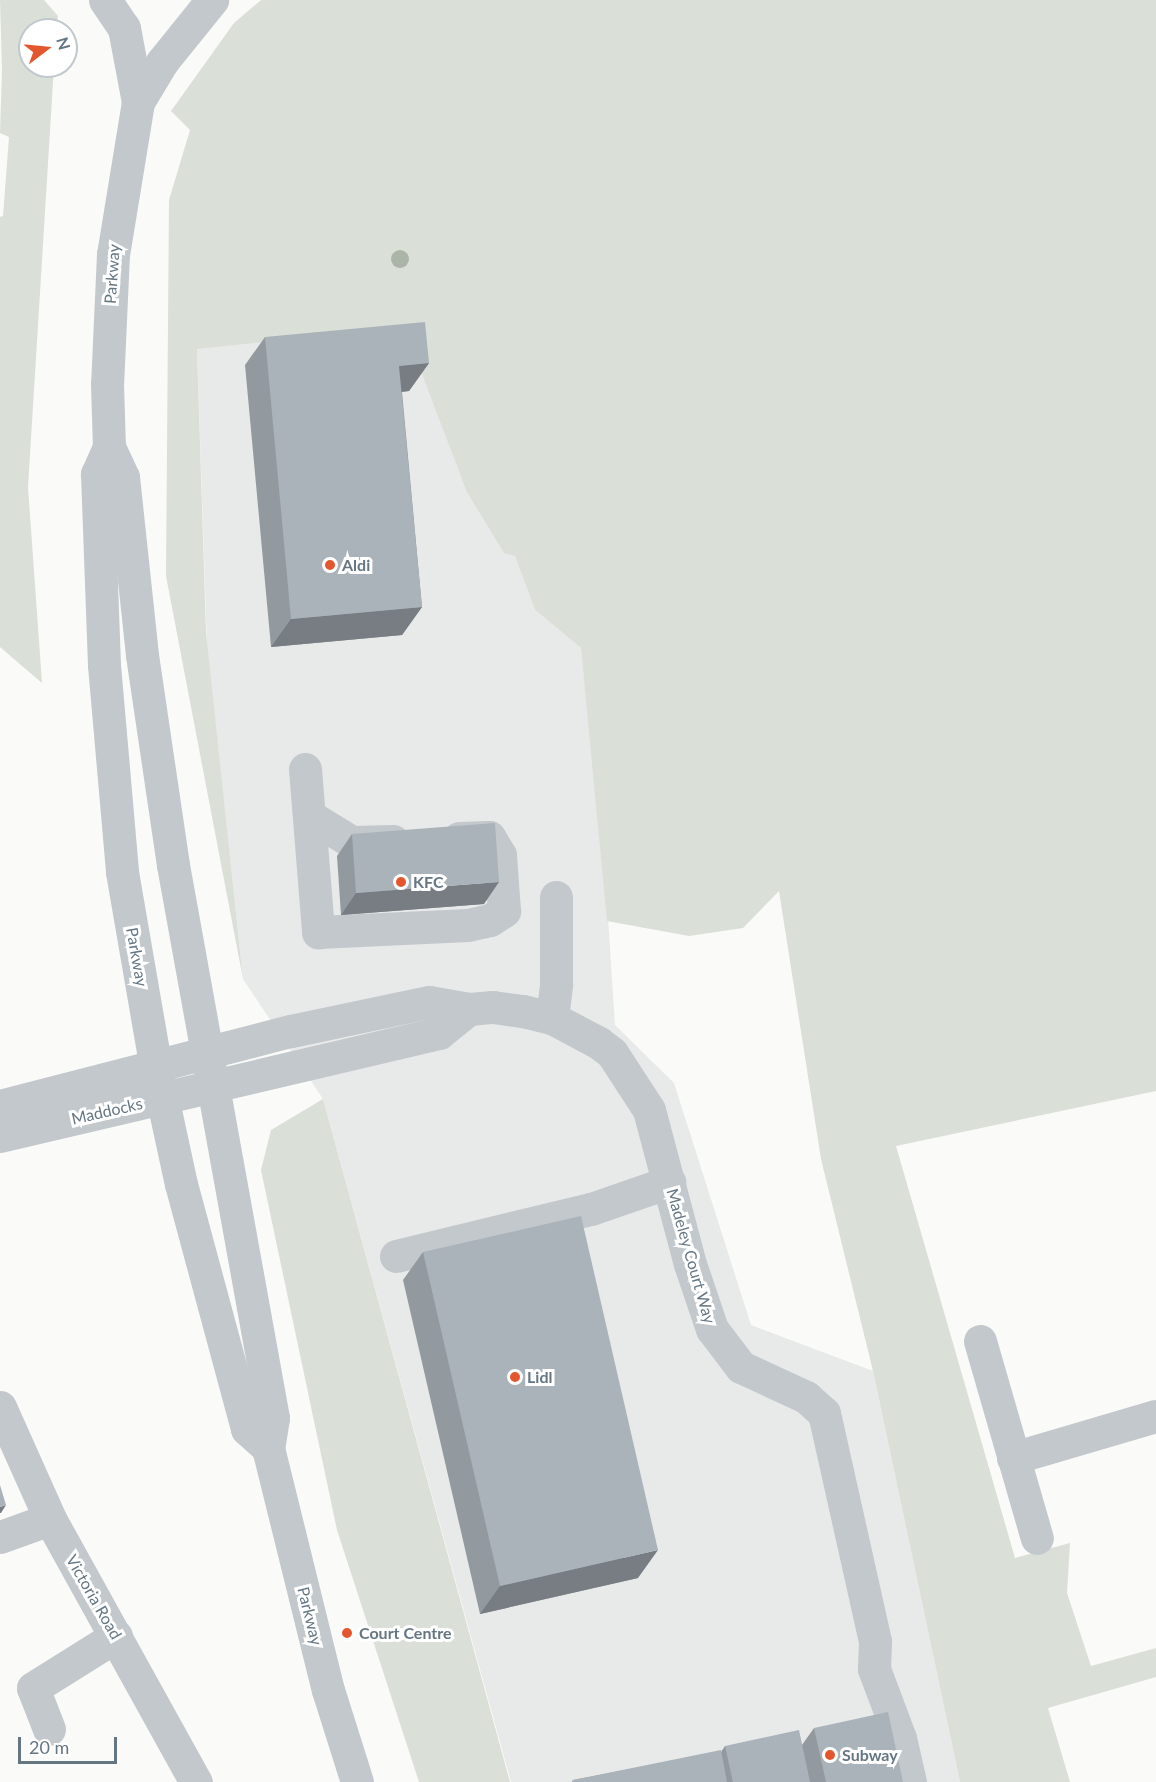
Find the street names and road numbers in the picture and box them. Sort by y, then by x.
street label: Parkway [100,244,124,304]
street label: Parkway [122,926,152,988]
street label: Maddocks [70,1094,144,1128]
street label: Madeley Court Way [662,1186,720,1326]
street label: Victoria Road [62,1551,126,1643]
street label: Parkway [293,1585,327,1647]

